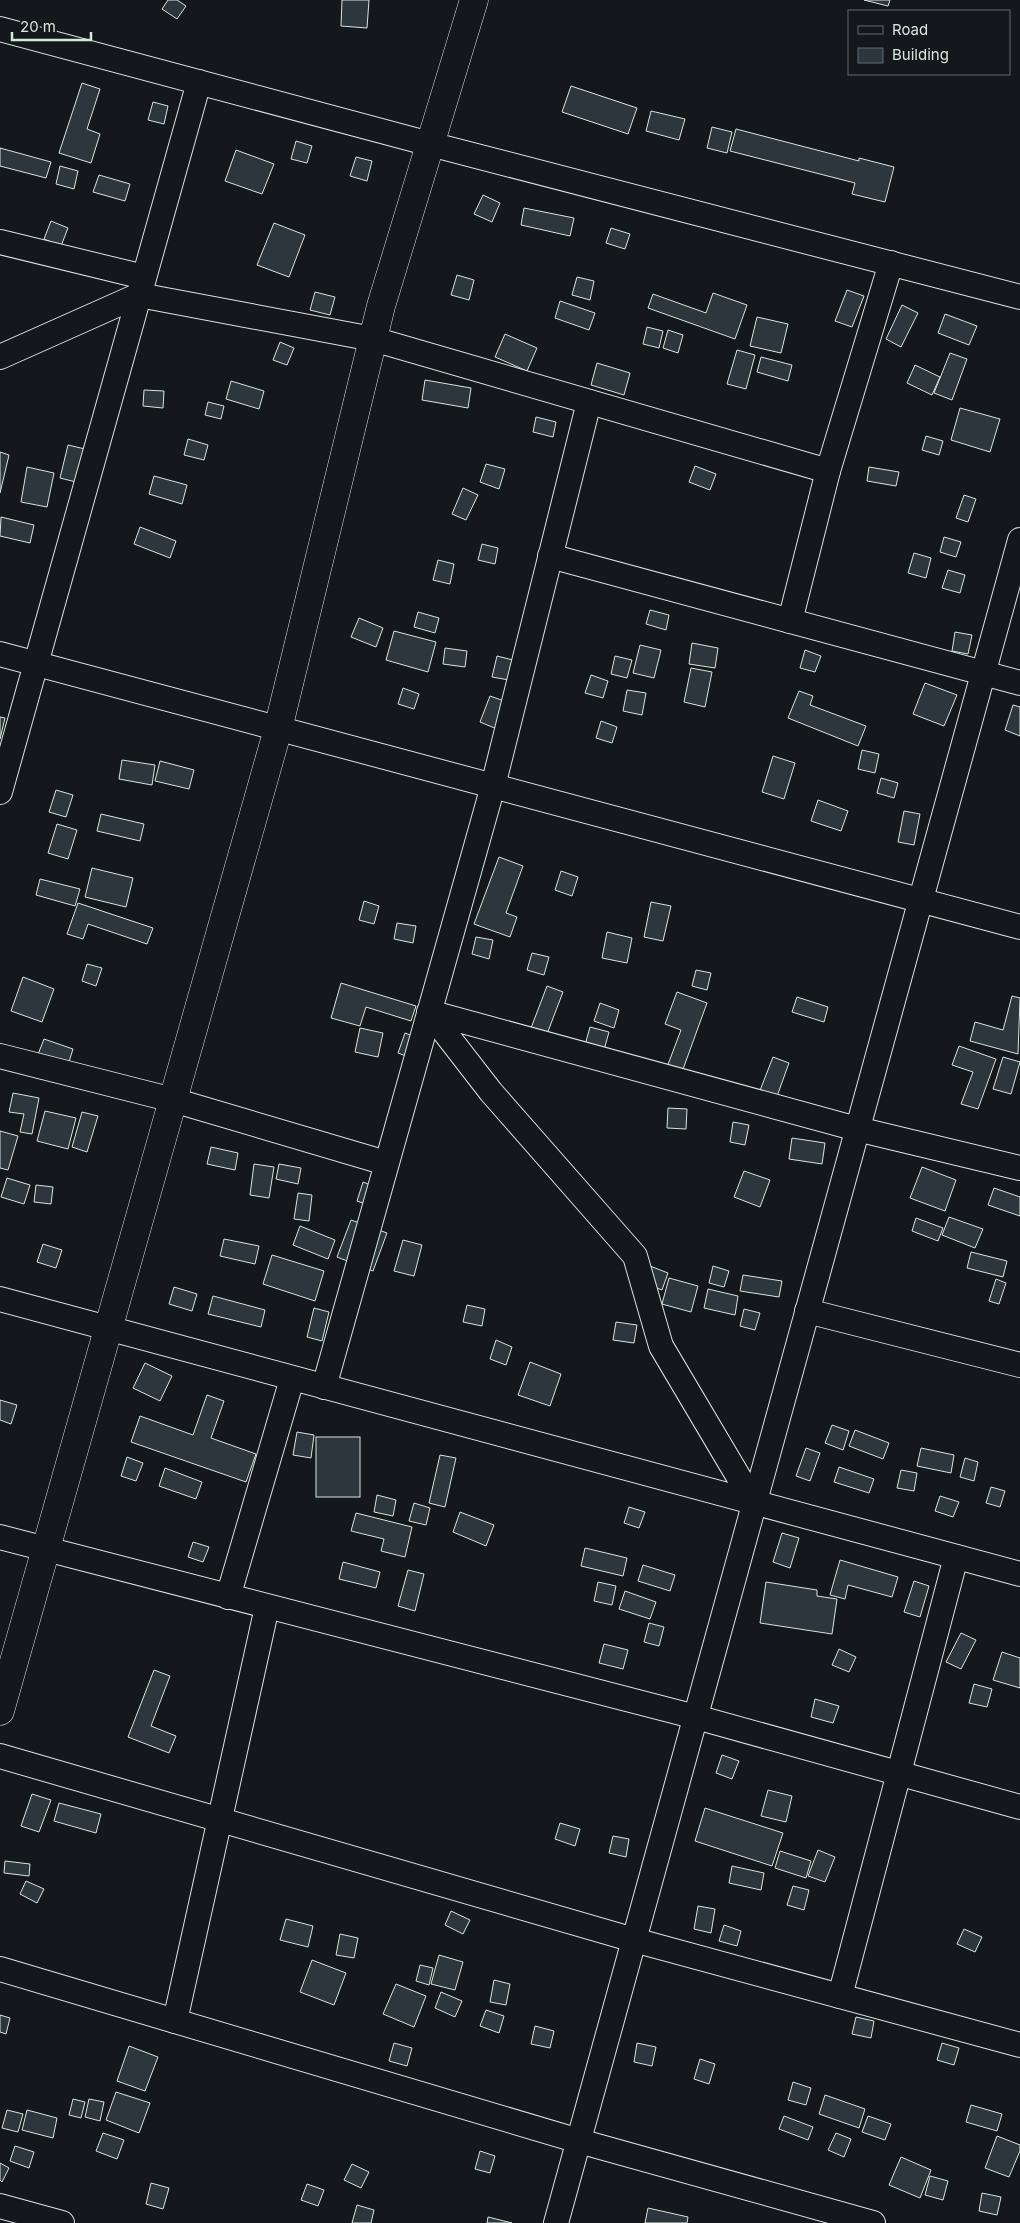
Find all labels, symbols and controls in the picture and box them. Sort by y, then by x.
scale bar [12,10,91,42]
legend [848,10,1010,75]
text: 20 m [20,17,56,36]
text: Road [892,20,928,39]
text: Building [892,45,949,64]

